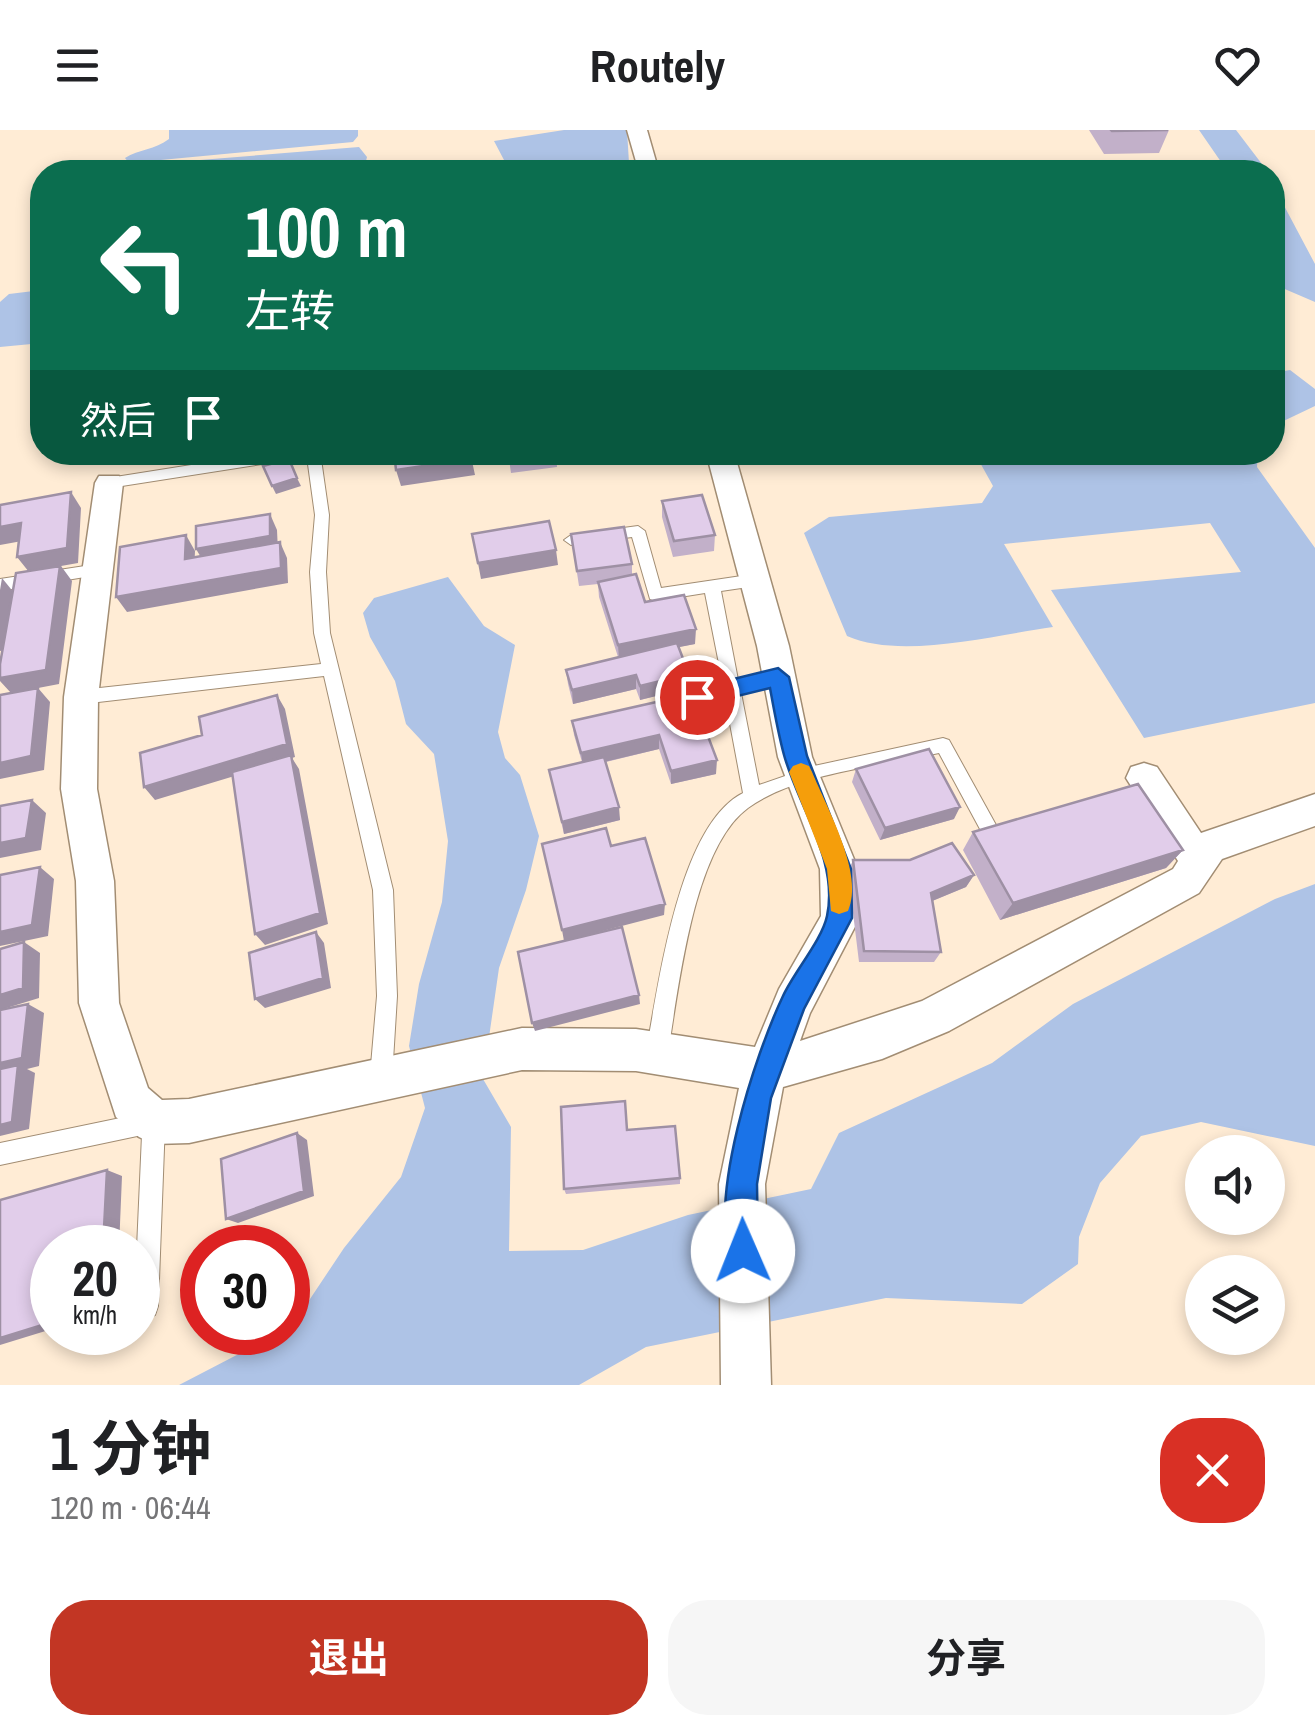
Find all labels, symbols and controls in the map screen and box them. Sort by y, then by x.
text: Routely [590,35,725,96]
icon: menu [50,38,105,93]
icon: heart [1210,38,1265,93]
text: 100 m [245,185,408,279]
icon: left [80,200,210,330]
text: 左转 [245,280,335,341]
icon: arrive [176,390,231,445]
text: 然后 [80,395,156,446]
pin [655,655,740,740]
icon: arrive [670,670,725,725]
map controls [1185,1135,1285,1355]
button: sound [1185,1135,1285,1235]
position arrow [691,1199,795,1303]
speed limit sign: 30 [180,1225,310,1355]
text: 20 [72,1244,118,1312]
button: layers [1185,1255,1285,1355]
text: km/h [73,1298,117,1332]
text: 1 分钟 [50,1408,211,1489]
button: close [1160,1418,1265,1523]
text: 120 m · 06:44 [50,1486,210,1529]
button: 退出 [50,1600,648,1715]
button: 分享 [668,1600,1265,1715]

